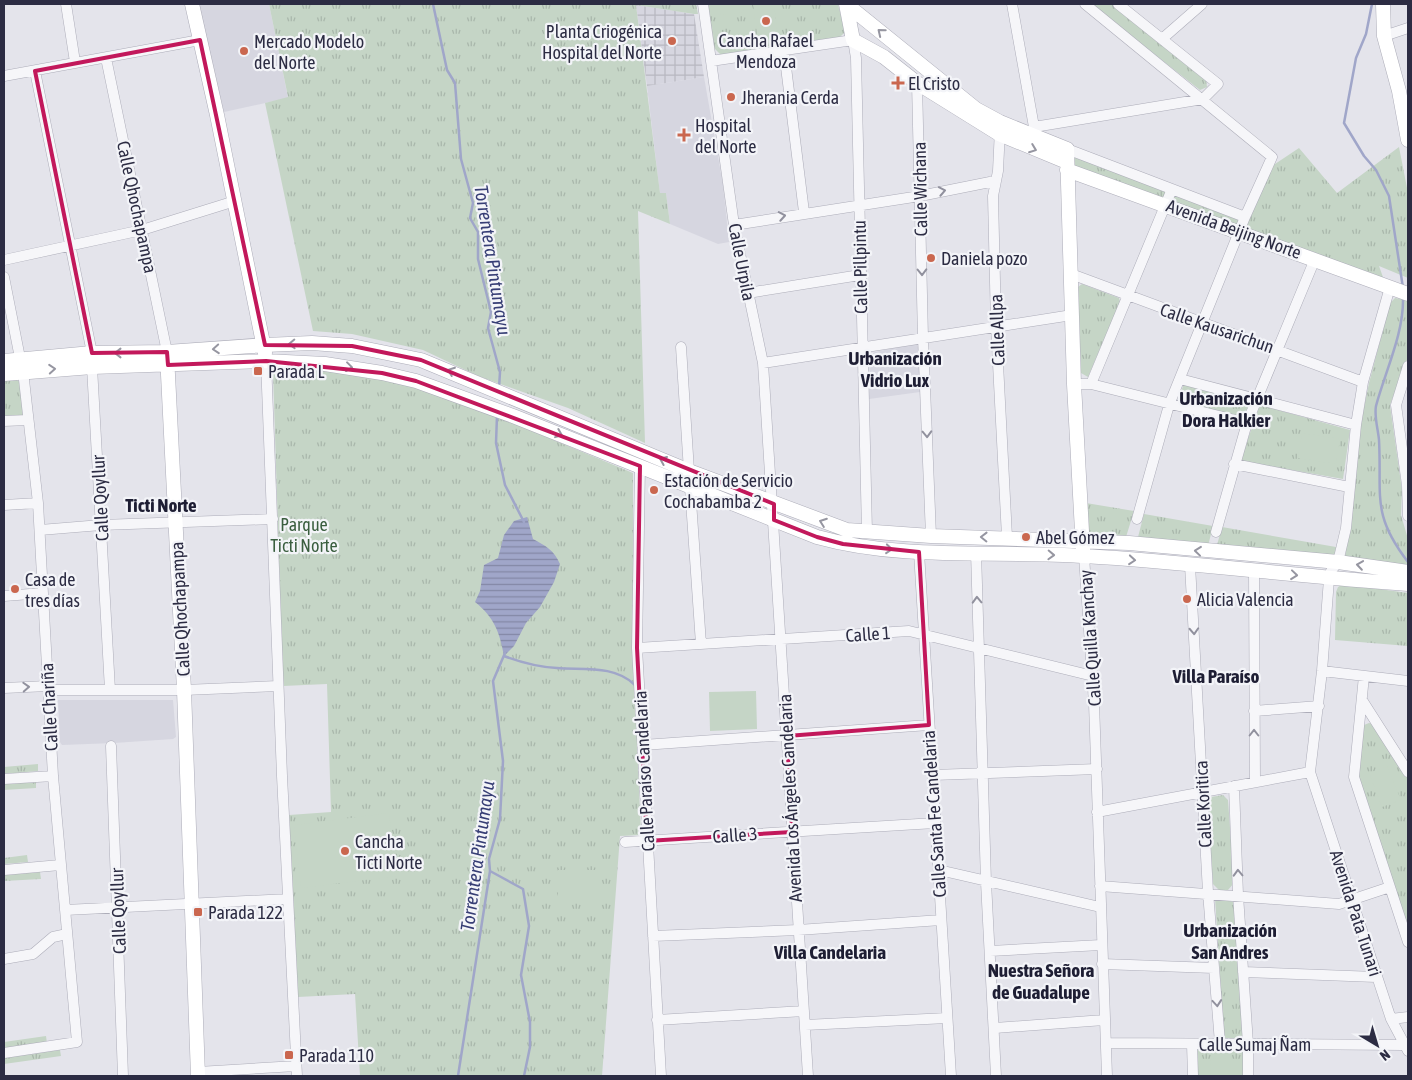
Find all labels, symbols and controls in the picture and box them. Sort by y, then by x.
marker: Cancha Rafael Mendoza [760,15,772,27]
place label: Planta Criogénica Hospital del Norte [542,21,662,63]
one-way arrow [878,28,887,37]
place label: Cancha Rafael Mendoza [718,30,814,72]
place label: Mercado Modelo del Norte [254,31,364,73]
marker: Planta Criogénica Hospital del Norte [666,35,678,47]
marker: Mercado Modelo del Norte [238,45,250,57]
place label: El Cristo [908,73,960,94]
marker: El Cristo [892,77,904,89]
place label: Jherania Cerda [741,87,839,108]
marker: Jherania Cerda [725,91,737,103]
place label: Hospital del Norte [695,115,756,157]
marker: Hospital del Norte [677,128,691,142]
street label: Calle Qhochapampa [113,139,161,275]
street label: Calle Wichana [909,142,931,236]
one-way arrow [1028,143,1037,153]
water label: Torrentera Pintumayu [470,183,516,337]
one-way arrow [938,187,947,197]
street label: Avenida Beijing Norte [1164,195,1304,263]
one-way arrow [777,211,786,222]
street label: Calle Pillpintu [849,220,871,314]
street label: Calle Urpila [724,222,760,302]
place label: Daniela pozo [941,248,1028,269]
marker: Daniela pozo [925,252,937,264]
one-way arrow [917,268,927,276]
street label: Calle Allpa [985,294,1009,366]
street label: Calle Kausarichun [1157,299,1277,357]
one-way arrow [288,339,296,349]
one-way arrow [212,343,220,354]
one-way arrow [114,347,122,358]
district label: Urbanización Vidrio Lux [848,347,942,391]
place label: Parada L [268,361,325,382]
one-way arrow [346,361,354,372]
one-way arrow [48,364,56,375]
marker: Parada L [252,365,264,377]
one-way arrow [448,367,456,377]
district label: Urbanización Dora Halkier [1179,387,1273,431]
one-way arrow [554,428,562,438]
one-way arrow [922,430,933,438]
street label: Calle Qoyllur [87,454,113,542]
one-way arrow [659,455,668,466]
place label: Estación de Servicio Cochabamba 2 [664,470,793,512]
marker: Estación de Servicio Cochabamba 2 [648,484,660,496]
district label: Ticti Norte [125,494,197,516]
park label: Parque Ticti Norte [270,514,338,556]
one-way arrow [819,518,828,528]
place label: Abel Gómez [1036,527,1115,548]
marker: Abel Gómez [1020,531,1032,543]
one-way arrow [979,532,987,542]
street label: Calle Qhochapampa [166,541,194,677]
one-way arrow [885,543,893,554]
one-way arrow [1194,545,1202,556]
one-way arrow [1047,549,1055,560]
one-way arrow [1129,554,1137,565]
one-way arrow [1356,560,1364,571]
place label: Casa de tres días [25,569,80,611]
street label: Calle Quilla Kanchay [1075,569,1105,707]
one-way arrow [1291,569,1299,580]
marker: Casa de tres días [9,583,21,595]
place label: Alicia Valencia [1197,589,1294,610]
marker: Alicia Valencia [1181,593,1193,605]
one-way arrow [972,596,982,604]
street label: Calle 1 [845,622,891,646]
one-way arrow [1188,627,1199,635]
street label: Calle Chariña [36,662,62,752]
district label: Villa Paraíso [1171,665,1260,687]
one-way arrow [22,681,30,692]
street label: Calle Paraíso Candelaria [629,690,659,852]
street label: Avenida Los Ángeles Candelaria [774,693,806,903]
one-way arrow [1249,729,1259,737]
street label: Calle Santa Fe Candelaria [918,730,950,898]
street label: Calle Koritica [1190,760,1216,848]
water label: Torrentera Pintumayu [456,779,498,933]
street label: Calle 3 [712,823,758,847]
place label: Cancha Ticti Norte [355,831,423,873]
marker: Cancha Ticti Norte [339,845,351,857]
street label: Avenida Pata Tunari [1326,847,1386,979]
street label: Calle Qoyllur [106,867,130,954]
one-way arrow [1232,868,1243,876]
place label: Parada 122 [208,902,283,923]
marker: Parada 122 [192,906,204,918]
district label: Urbanización San Andres [1183,919,1277,963]
district label: Villa Candelaria [773,941,886,963]
district label: Nuestra Señora de Guadalupe [988,959,1094,1003]
one-way arrow [1211,999,1222,1007]
north arrow [1352,1020,1402,1070]
street label: Calle Sumaj Ñam [1199,1034,1311,1055]
place label: Parada 110 [299,1045,374,1066]
text: N [1377,1046,1393,1064]
marker: Parada 110 [283,1049,295,1061]

